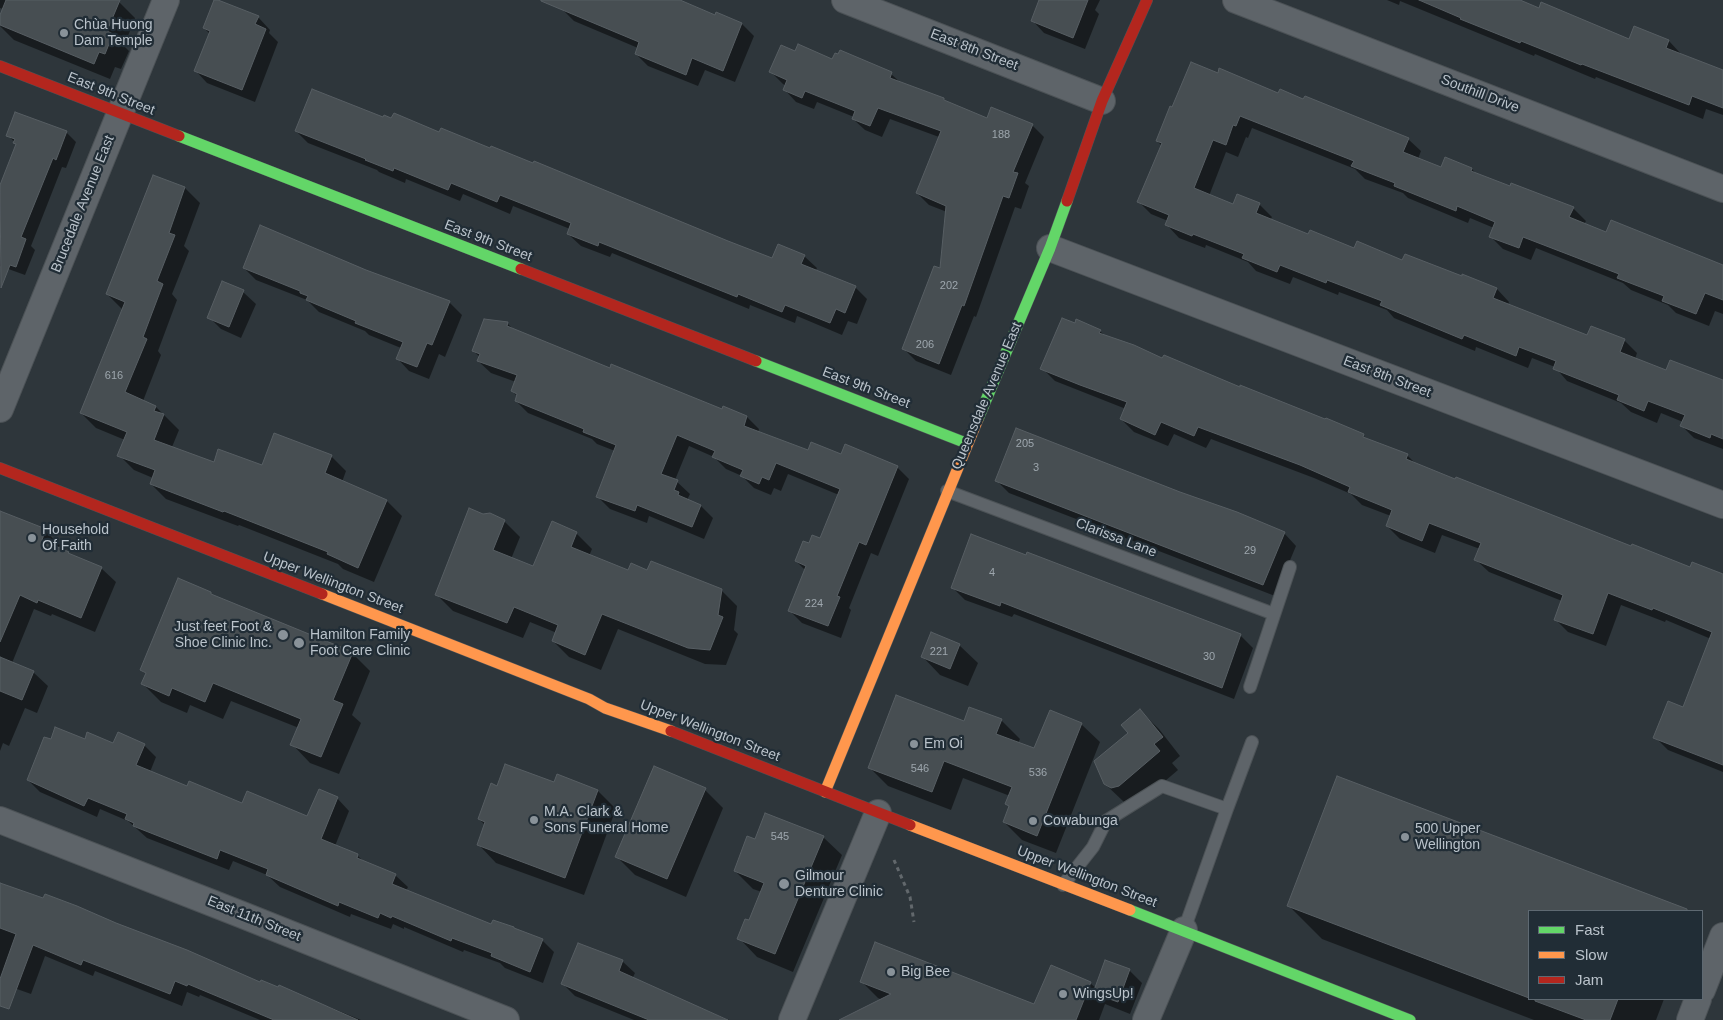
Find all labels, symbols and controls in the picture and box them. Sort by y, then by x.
place label: Chùa Huong Dam Temple [74,17,153,49]
street label: East 8th Street [928,26,1020,74]
marker: Chùa Huong Dam Temple [58,27,70,39]
street label: East 9th Street [65,69,157,119]
street label: Southill Drive [1438,71,1522,117]
house number: 188 [992,128,1010,142]
street label: Brucedale Avenue East [48,133,118,275]
street label: East 9th Street [442,217,534,265]
house number: 202 [940,279,958,293]
street label: Queensdale Avenue East [948,320,1026,472]
house number: 206 [916,338,934,352]
street label: East 8th Street [1341,353,1433,401]
street label: East 9th Street [820,364,912,412]
house number: 616 [105,369,123,383]
house number: 205 [1016,437,1034,451]
house number: 3 [1033,461,1039,475]
street label: Clarissa Lane [1073,515,1159,561]
place label: Household Of Faith [42,522,109,554]
marker: Household Of Faith [26,532,38,544]
house number: 29 [1244,544,1256,558]
street label: Upper Wellington Street [261,549,405,617]
house number: 4 [989,566,995,580]
house number: 224 [805,597,823,611]
place label: Just feet Foot & Shoe Clinic Inc. [174,619,272,652]
place label: Hamilton Family Foot Care Clinic [310,627,410,660]
marker: Just feet Foot & Shoe Clinic Inc. [276,628,290,642]
marker: Hamilton Family Foot Care Clinic [292,636,306,650]
house number: 221 [930,645,948,659]
house number: 30 [1203,650,1215,664]
street label: Upper Wellington Street [638,697,782,765]
place label: Em Oi [924,736,963,752]
marker: Em Oi [908,738,920,750]
house number: 546 [911,762,929,776]
house number: 536 [1029,766,1047,780]
place label: M.A. Clark & Sons Funeral Home [544,804,669,836]
place label: Cowabunga [1043,813,1118,829]
marker: M.A. Clark & Sons Funeral Home [528,814,540,826]
marker: Cowabunga [1027,815,1039,827]
place label: 500 Upper Wellington [1415,821,1480,854]
house number: 545 [771,830,789,844]
marker: 500 Upper Wellington [1399,831,1411,843]
street label: Upper Wellington Street [1015,843,1159,911]
place label: Gilmour Denture Clinic [795,868,883,900]
marker: Gilmour Denture Clinic [777,877,791,891]
street label: East 11th Street [205,893,303,945]
legend [1528,910,1703,1000]
text: Fast [1575,921,1604,938]
text: Slow [1575,946,1608,963]
place label: Big Bee [901,964,950,980]
marker: Big Bee [885,966,897,978]
text: Jam [1575,971,1603,988]
place label: WingsUp! [1073,986,1134,1002]
marker: WingsUp! [1057,988,1069,1000]

